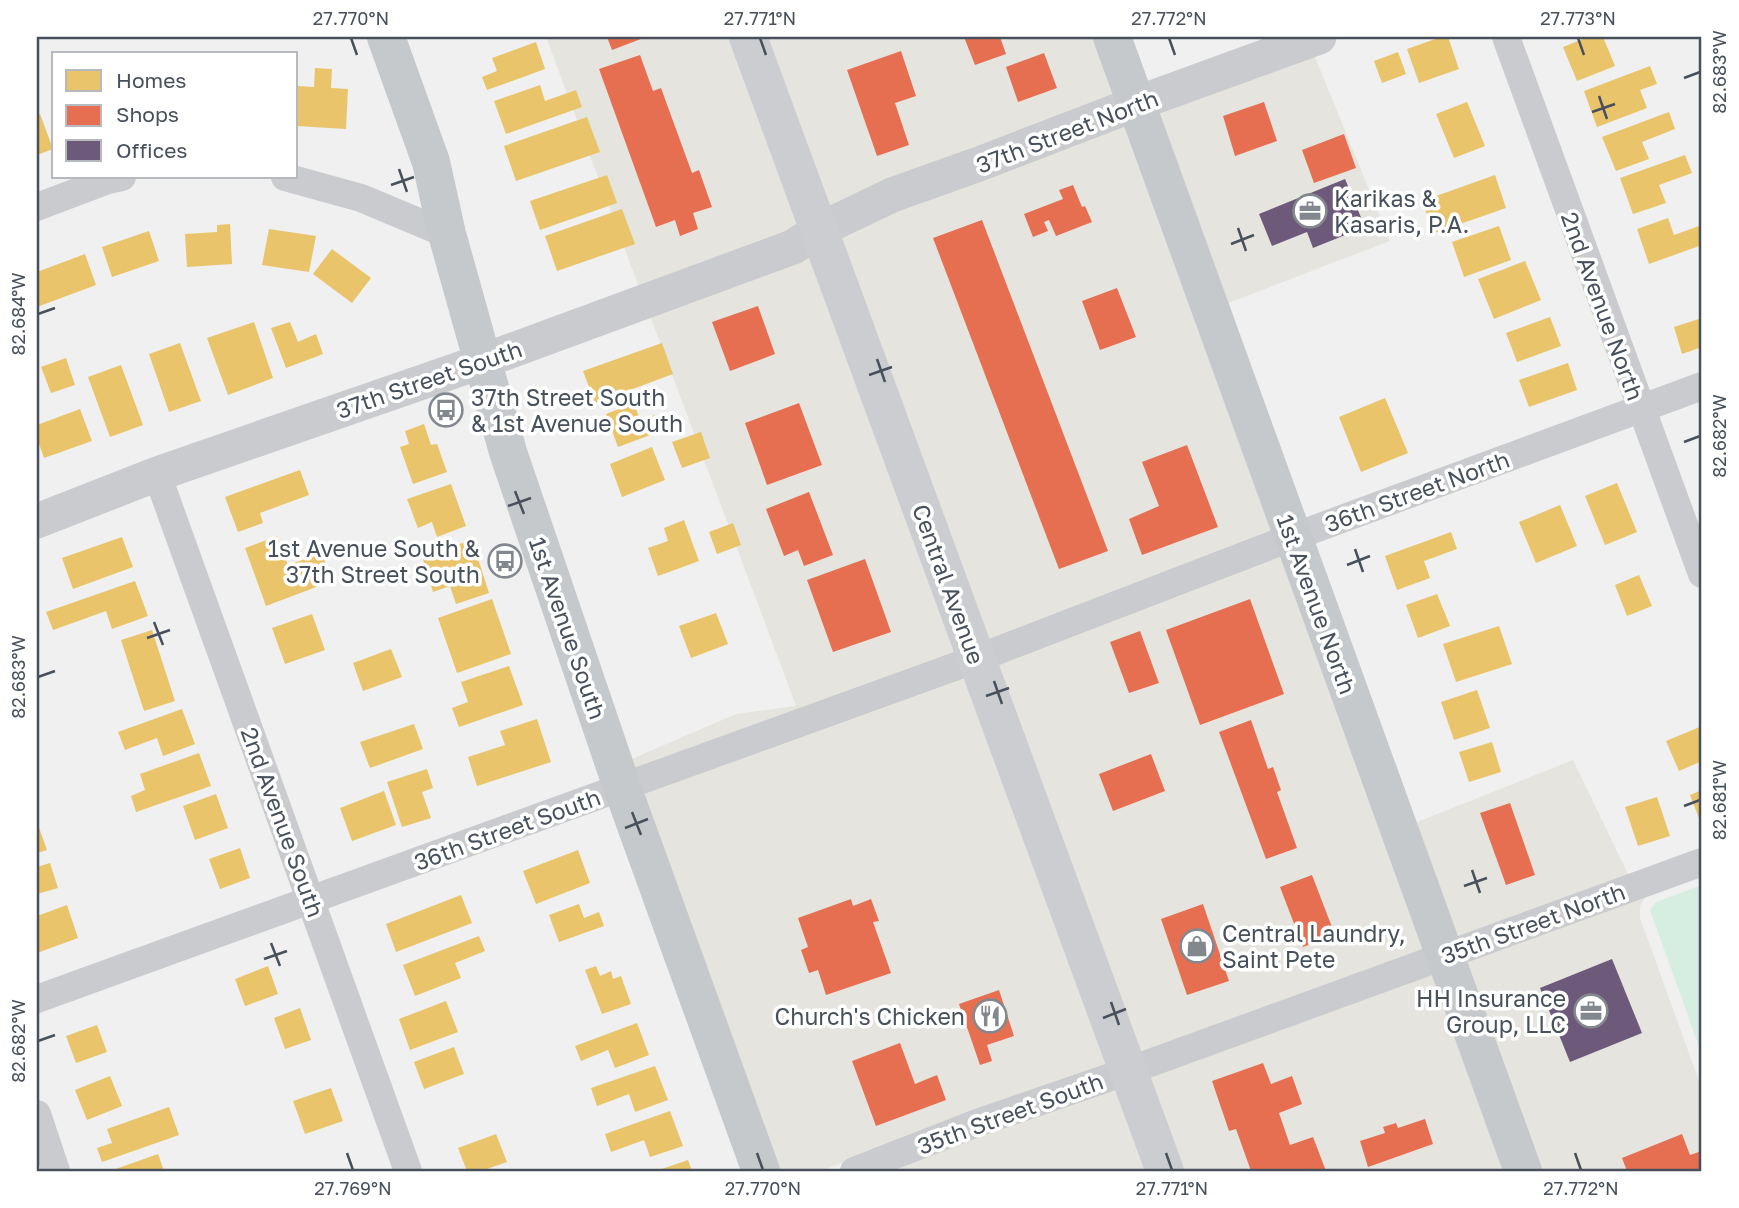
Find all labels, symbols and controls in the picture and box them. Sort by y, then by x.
text: 27.770°N [313,7,389,29]
text: 27.771°N [724,7,796,29]
text: 27.772°N [1131,7,1207,29]
text: 27.773°N [1540,7,1616,29]
text: 82.683°W [1708,30,1730,114]
legend [52,52,298,178]
text: Homes [116,67,186,93]
street label: 37th Street North [972,83,1162,179]
text: Shops [116,101,179,127]
text: Offices [116,137,187,163]
place label: Karikas & Kasaris, P.A. [1334,184,1469,238]
office icon: Karikas & Kasaris, P.A. [1291,192,1329,230]
street label: 2nd Avenue North [1556,208,1650,404]
text: 82.684°W [7,272,29,356]
street label: 37th Street South [333,334,525,424]
place label: 37th Street South & 1st Avenue South [471,383,683,437]
bus stop icon: 37th Street South & 1st Avenue South [427,391,465,429]
text: 82.682°W [1708,394,1730,478]
street label: 36th Street North [1321,445,1513,537]
street label: Central Avenue [907,500,991,668]
street label: 1st Avenue North [1271,510,1363,698]
street label: 1st Avenue South [524,533,612,723]
place label: 1st Avenue South & 37th Street South [268,534,481,588]
bus stop icon: 1st Avenue South & 37th Street South [486,542,524,580]
text: 82.683°W [7,635,29,719]
street label: 2nd Avenue South [236,723,330,921]
text: 82.681°W [1708,760,1730,840]
street label: 36th Street South [410,782,604,876]
street label: 35th Street North [1437,877,1629,969]
place label: Central Laundry, Saint Pete [1222,919,1406,973]
shop icon: Central Laundry, Saint Pete [1178,927,1216,965]
place label: HH Insurance Group, LLC [1416,984,1566,1038]
office icon: HH Insurance Group, LLC [1572,992,1610,1030]
restaurant icon: Church's Chicken [971,997,1009,1035]
text: 82.682°W [7,999,29,1083]
place label: Church's Chicken [775,1002,965,1030]
street label: 35th Street South [913,1066,1107,1160]
text: 27.769°N [314,1177,392,1199]
text: 27.770°N [725,1177,801,1199]
text: 27.771°N [1136,1177,1208,1199]
text: 27.772°N [1543,1177,1619,1199]

